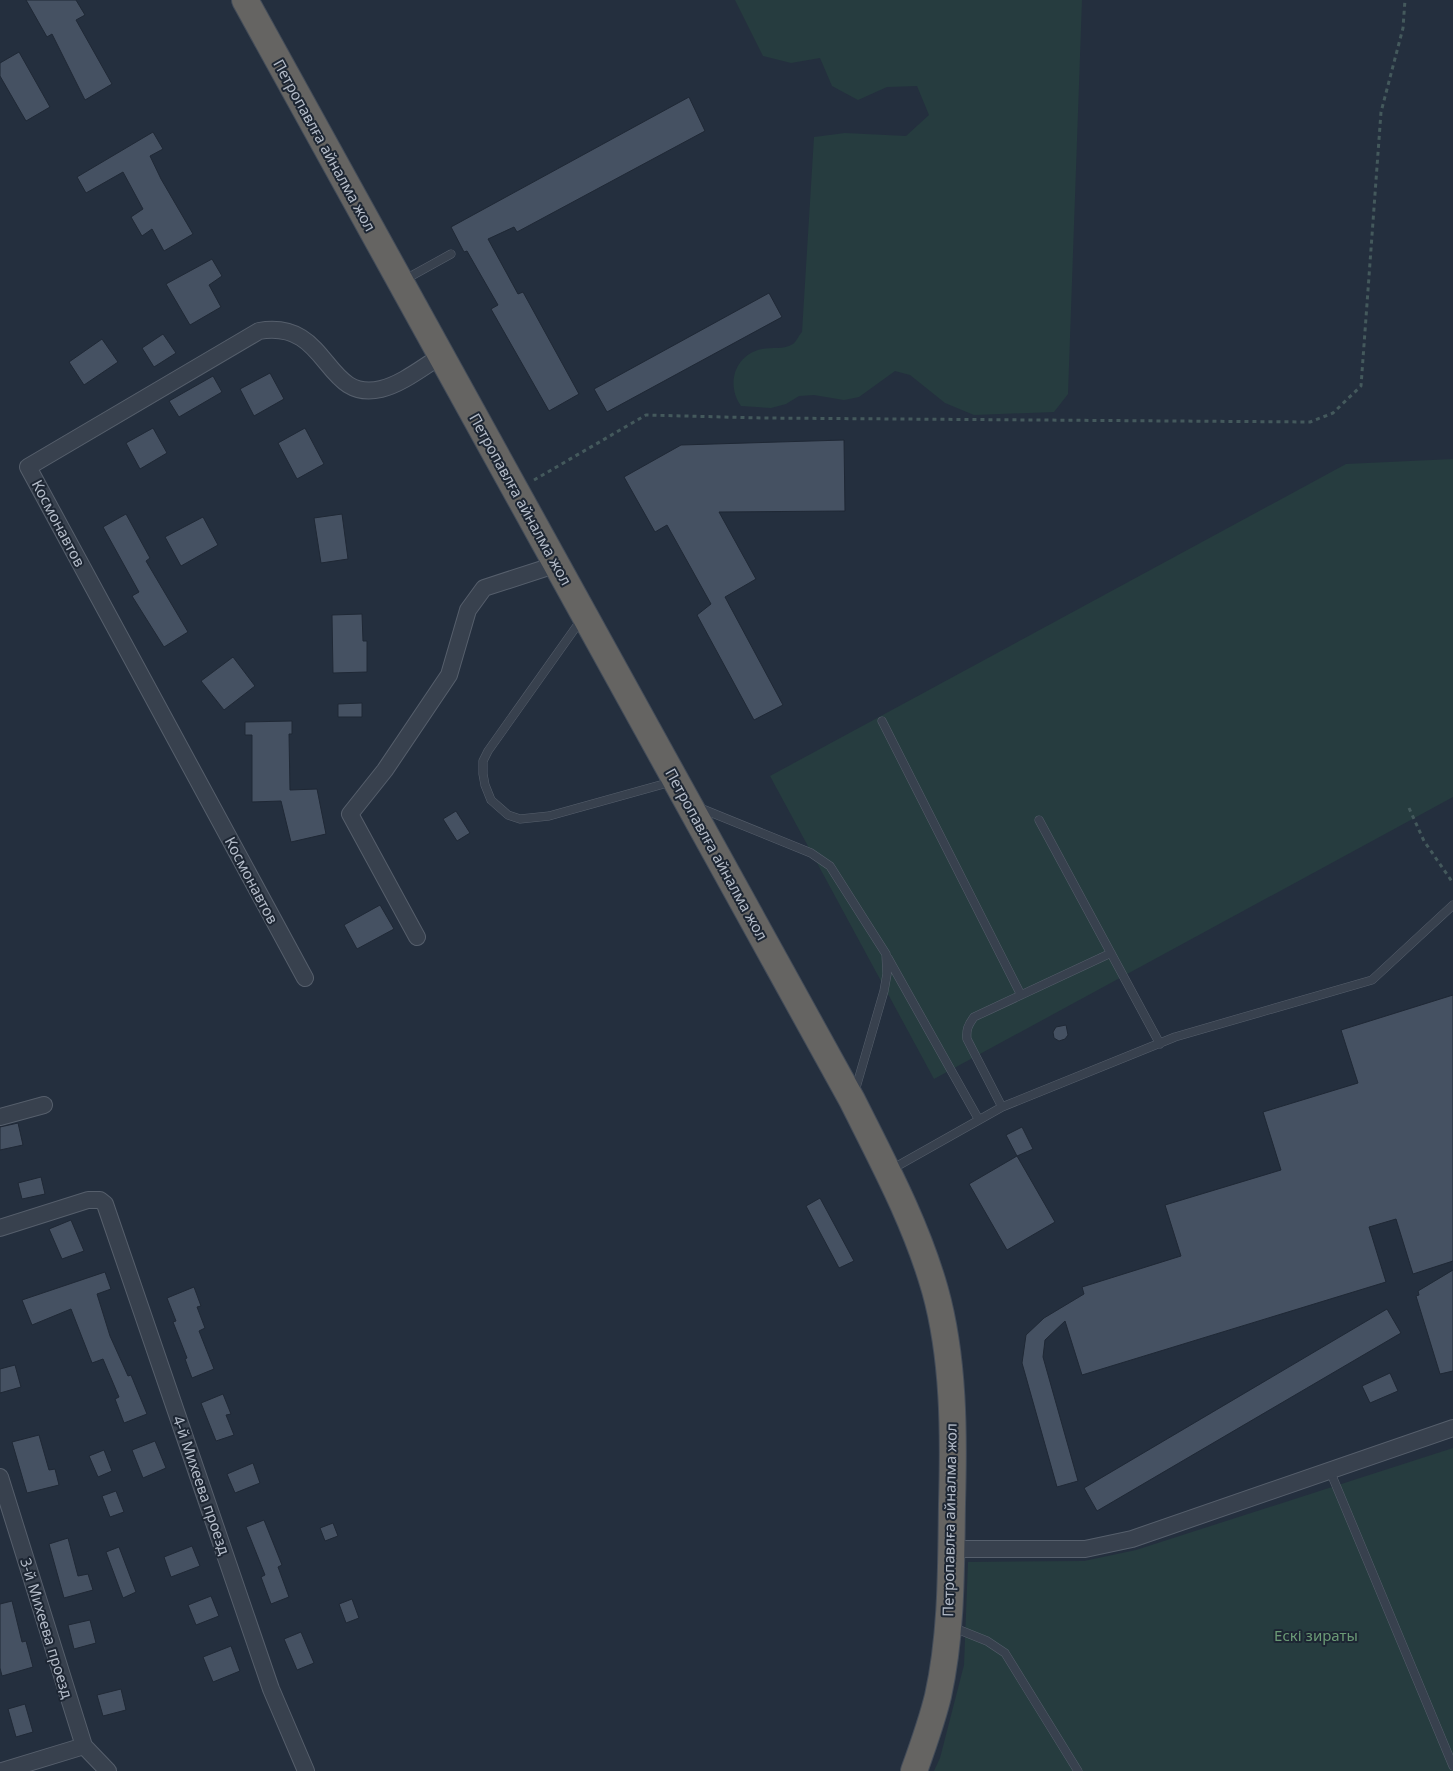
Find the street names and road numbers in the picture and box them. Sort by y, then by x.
street label: Петропавлға айналма жол [269,55,381,235]
street label: Петропавлға айналма жол [465,409,577,589]
street label: Космонавтов [28,476,90,570]
street label: Петропавлға айналма жол [661,764,773,944]
street label: Космонавтов [221,833,283,927]
street label: 4-й Михеева проезд [169,1413,235,1557]
street label: Петропавлға айналма жол [937,1423,961,1617]
street label: 3-й Михеева проезд [16,1555,78,1701]

